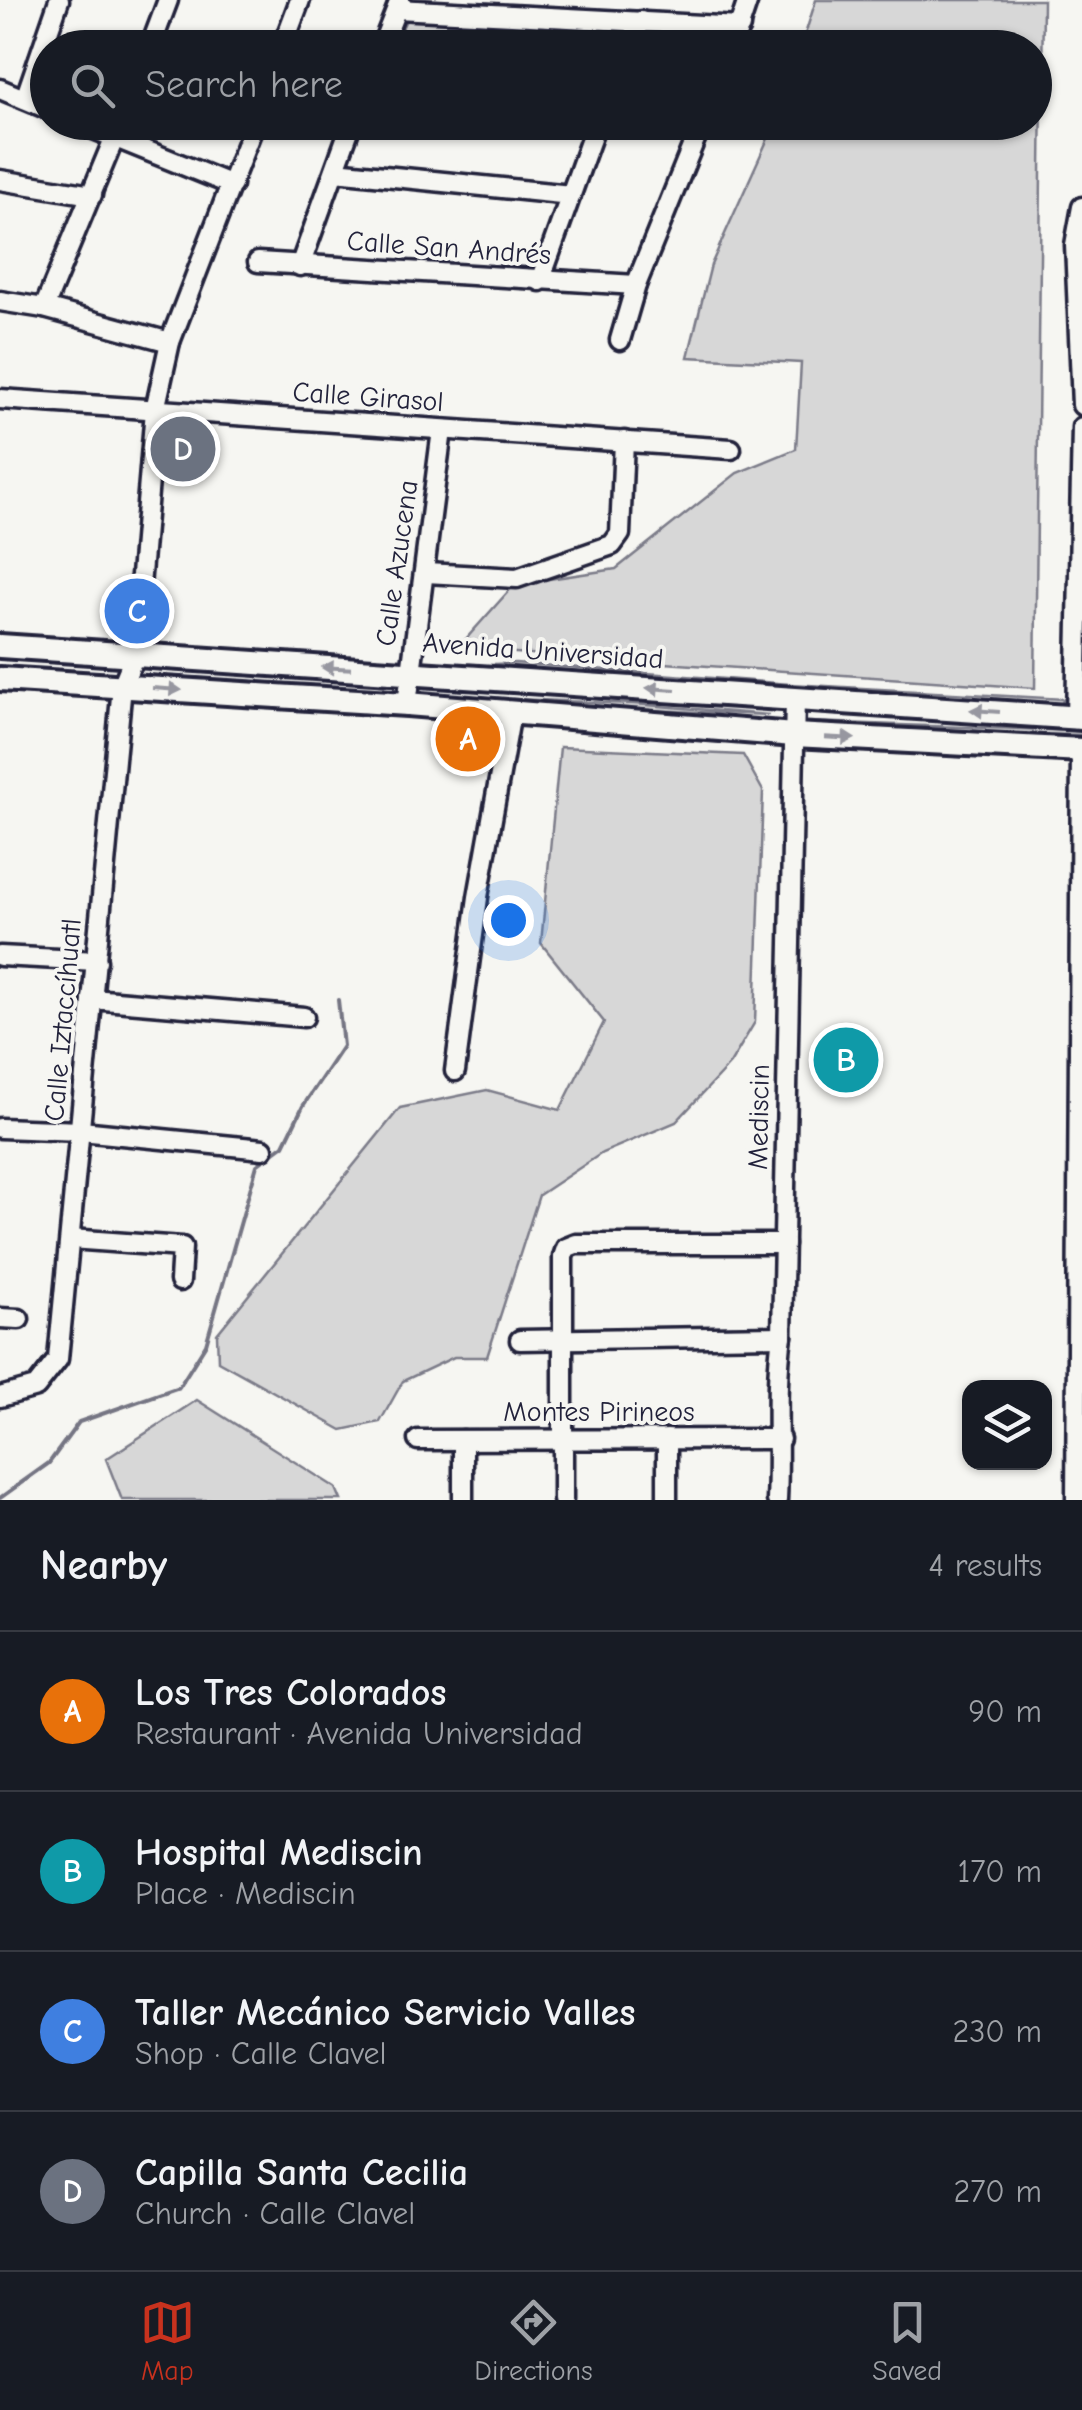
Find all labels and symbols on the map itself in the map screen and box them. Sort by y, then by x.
street label: Calle San Andrés [346,225,552,271]
street label: Calle Girasol [291,376,445,418]
pin: D [150,412,216,486]
street label: Calle Azucena [370,478,424,648]
pin: C [104,574,170,648]
street label: Avenida Universidad [421,627,665,675]
one-way arrow [320,660,352,676]
one-way arrow [152,681,184,697]
one-way arrow [644,681,676,697]
pin: A [436,702,500,776]
one-way arrow [968,703,1000,719]
one-way arrow [825,730,857,746]
your location [483,895,534,946]
street label: Calle Iztaccíhuatl [38,917,88,1123]
pin: B [814,1022,878,1098]
street label: Mediscin [742,1064,776,1170]
street label: Montes Pirineos [503,1396,695,1428]

